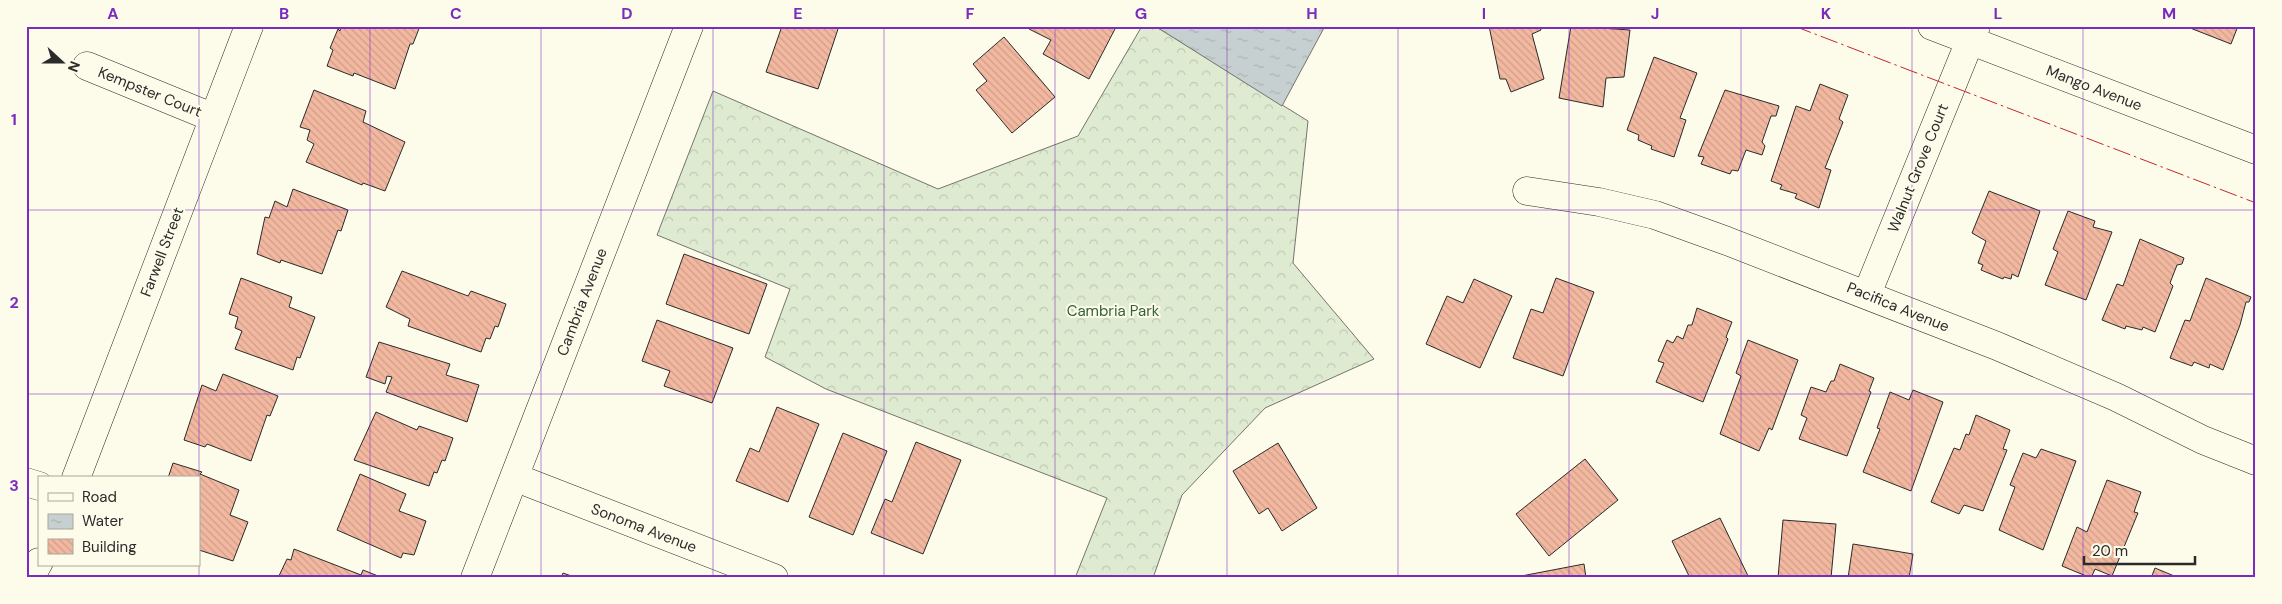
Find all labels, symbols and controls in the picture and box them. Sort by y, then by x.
text: A [107,3,119,24]
text: B [279,3,289,24]
text: C [450,3,462,24]
text: D [621,3,633,24]
text: E [793,3,803,24]
text: F [966,3,975,24]
text: G [1135,3,1147,24]
text: H [1306,3,1318,24]
text: I [1482,3,1486,24]
text: J [1651,3,1659,24]
text: K [1821,3,1832,24]
text: L [1994,3,2003,24]
text: M [2162,3,2176,24]
north arrow [38,38,88,88]
text: N [64,59,84,75]
street label: Mango Avenue [2043,61,2145,115]
street label: Kempster Court [95,62,205,122]
street label: Walnut Grove Court [1883,101,1953,235]
text: 1 [11,109,17,130]
street label: Farwell Street [136,204,188,300]
street label: Cambria Avenue [552,245,612,359]
street label: Pacifica Avenue [1844,277,1952,337]
text: 2 [9,292,19,313]
park label: Cambria Park [1067,301,1160,321]
text: 3 [9,475,19,496]
legend [38,476,200,566]
text: Road [82,487,117,507]
street label: Sonoma Avenue [588,499,700,557]
text: Water [82,511,124,531]
scale bar [2084,534,2196,566]
text: Building [82,537,137,557]
text: 20 m [2092,541,2128,561]

